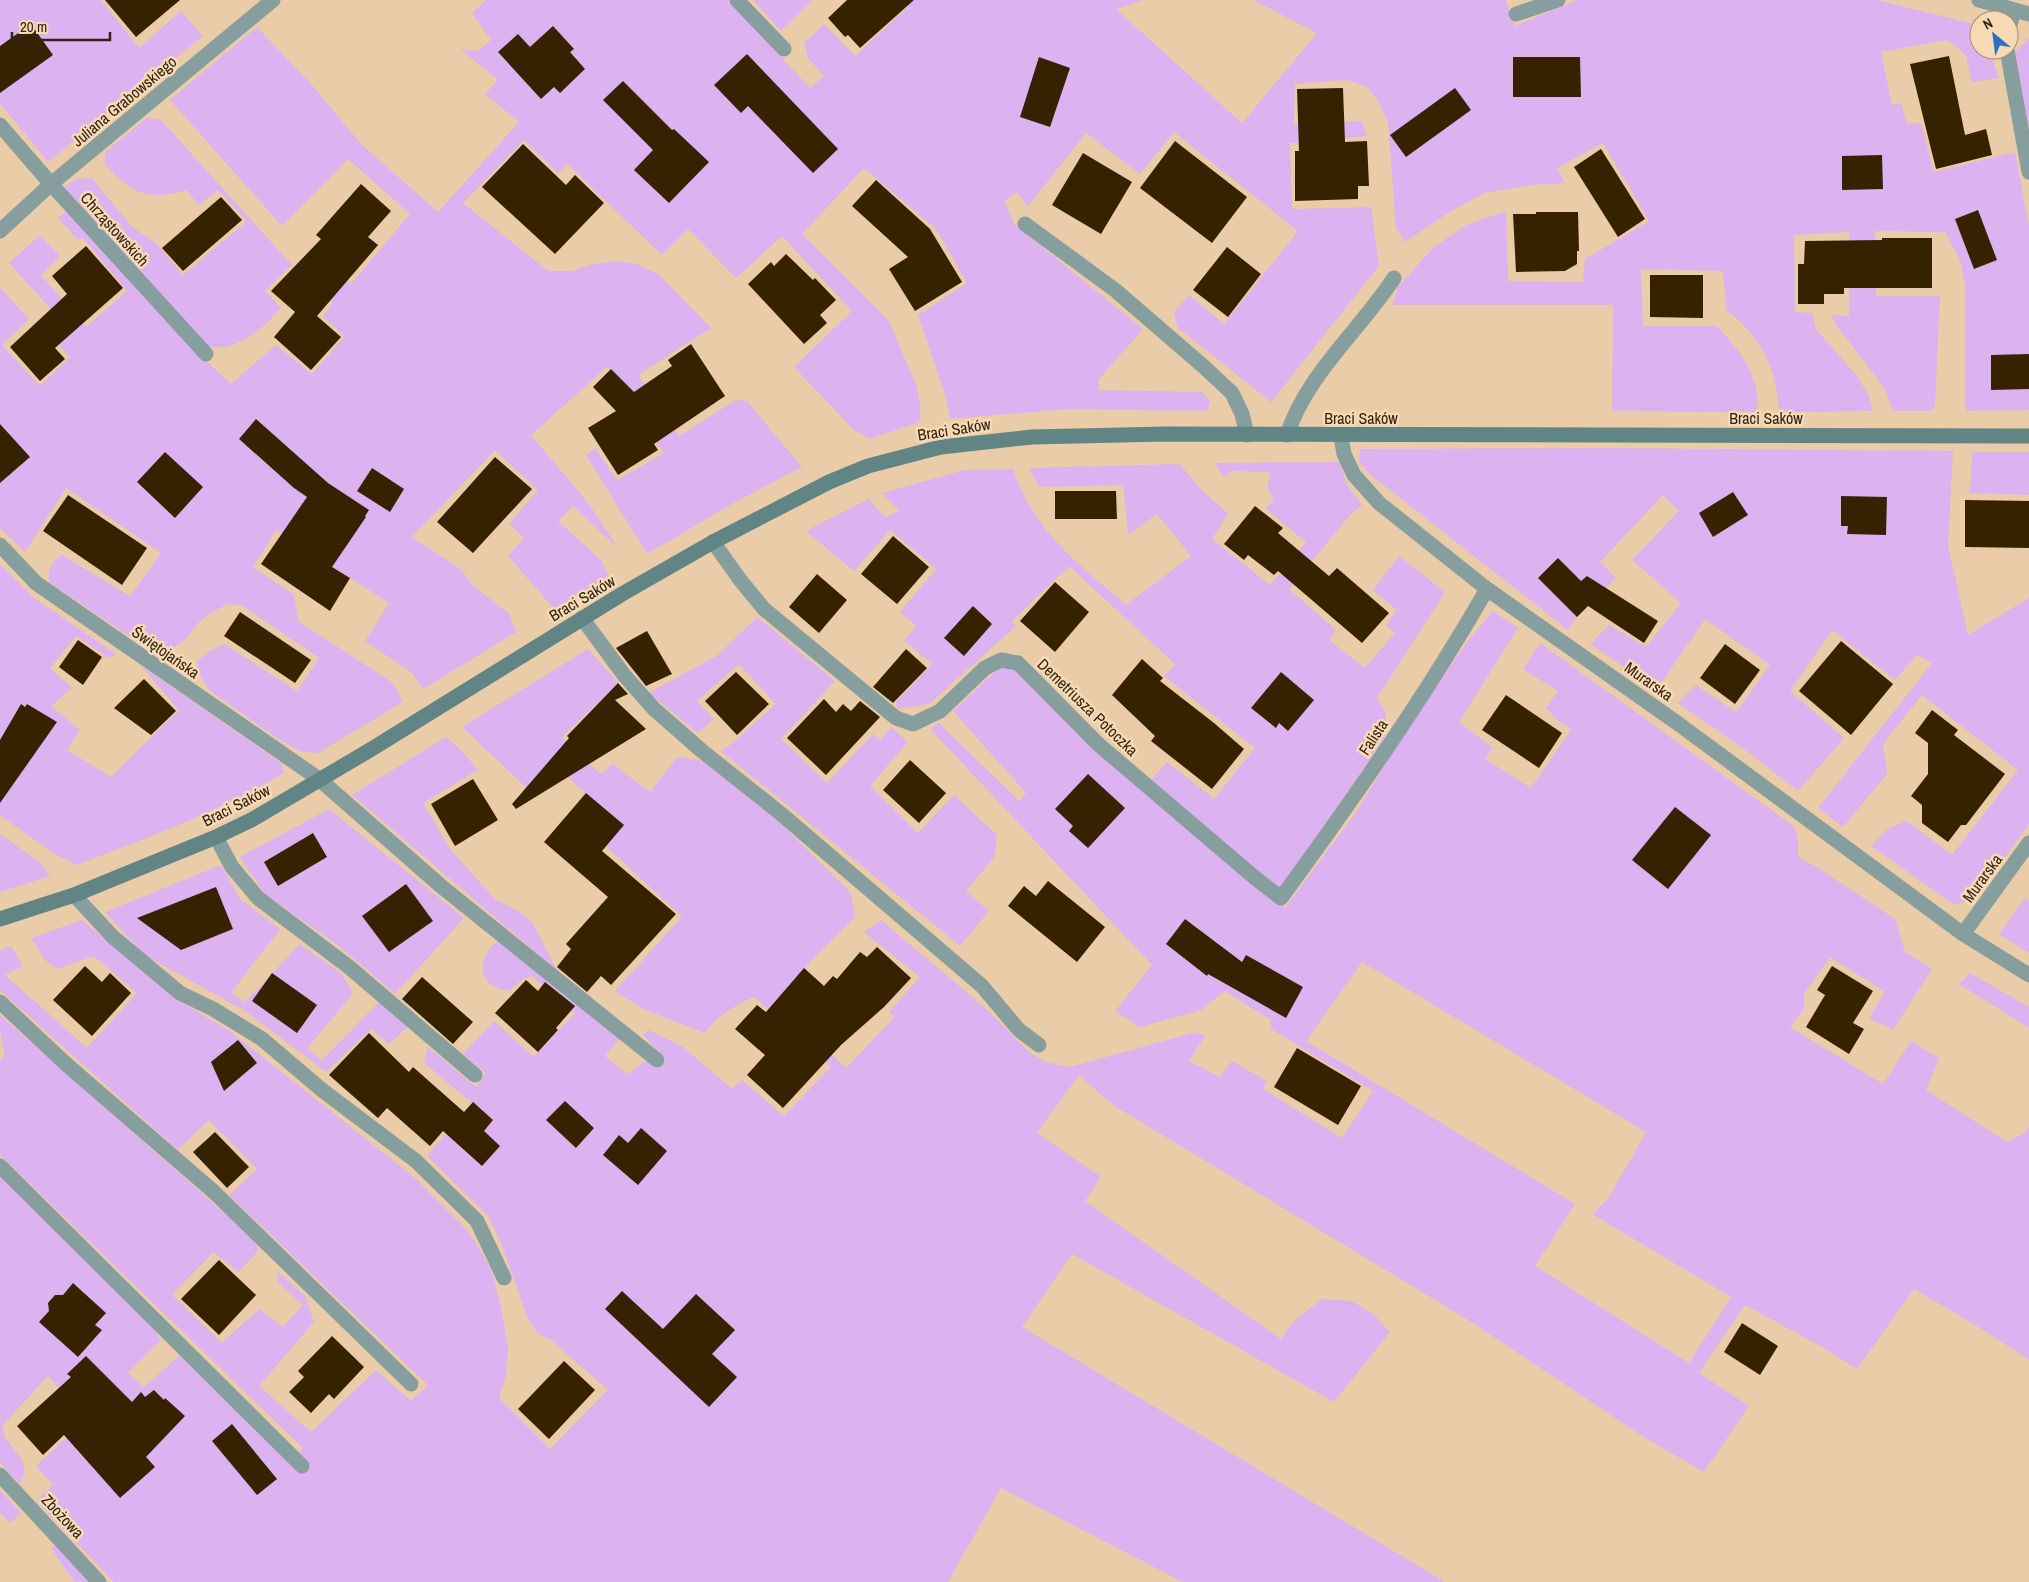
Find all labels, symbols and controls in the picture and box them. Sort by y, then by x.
scale bar [12,10,110,42]
north arrow [1969,10,2019,60]
text: N [1980,14,1996,34]
text: 20 m [20,16,47,37]
street label: Juliana Grabowskiego [67,51,181,151]
street label: Chrząstowskich [76,187,154,271]
street label: Braci Saków [1324,407,1398,429]
street label: Braci Saków [1729,407,1803,429]
street label: Braci Saków [916,412,993,446]
street label: Braci Saków [545,569,620,626]
street label: Świętojańska [128,621,205,684]
street label: Demetriusza Potoczka [1033,653,1144,761]
street label: Murarska [1620,656,1678,706]
street label: Falista [1353,714,1393,759]
street label: Braci Saków [198,778,274,832]
street label: Murarska [1957,849,2007,907]
street label: Zbożowa [37,1489,90,1543]

